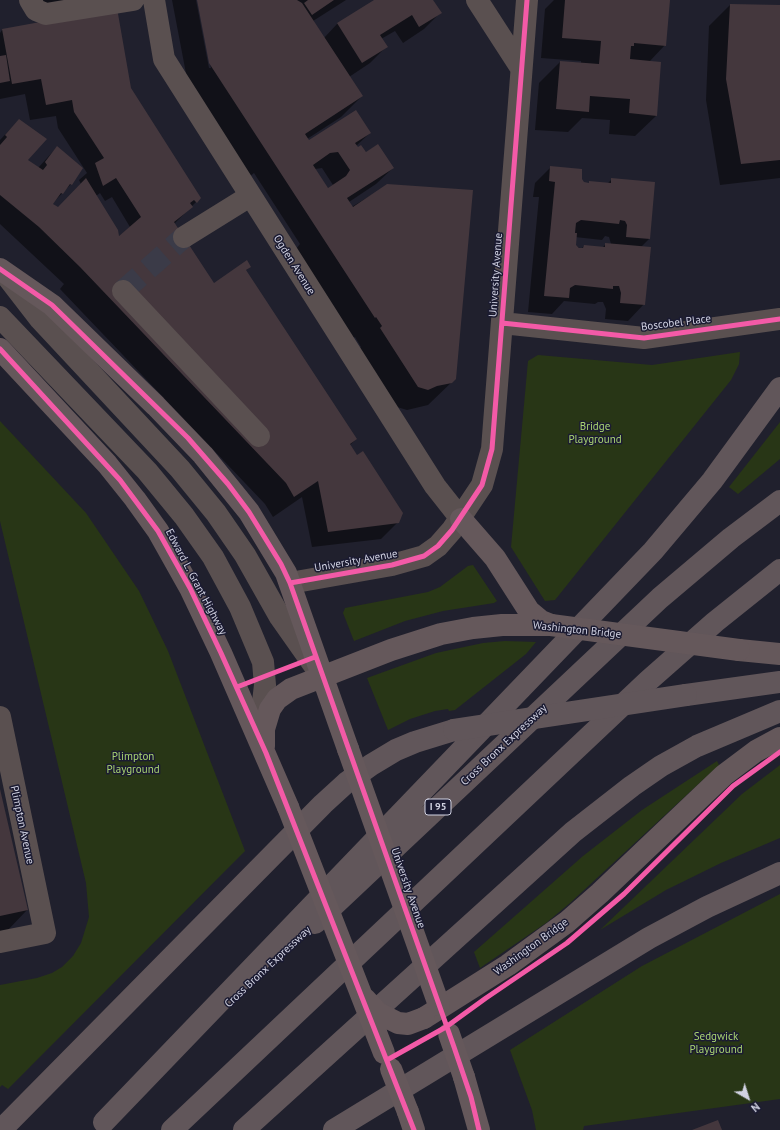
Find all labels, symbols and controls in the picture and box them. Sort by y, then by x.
street label: University Avenue [486,232,506,318]
street label: Ogden Avenue [270,233,318,297]
street label: Boscobel Place [640,312,712,334]
park label: Bridge Playground [568,420,622,446]
street label: Edward L. Grant Highway [162,527,230,637]
street label: University Avenue [313,547,399,575]
street label: Washington Bridge [532,619,622,641]
street label: Cross Bronx Expressway [458,702,550,788]
park label: Plimpton Playground [106,750,160,776]
street label: Plimpton Avenue [7,785,37,865]
road number: I 95 [425,799,451,815]
street label: University Avenue [388,846,428,930]
street label: Washington Bridge [491,916,571,978]
street label: Cross Bronx Expressway [222,924,314,1010]
park label: Sedgwick Playground [689,1030,743,1056]
north arrow [728,1078,768,1118]
text: N [748,1100,763,1115]

